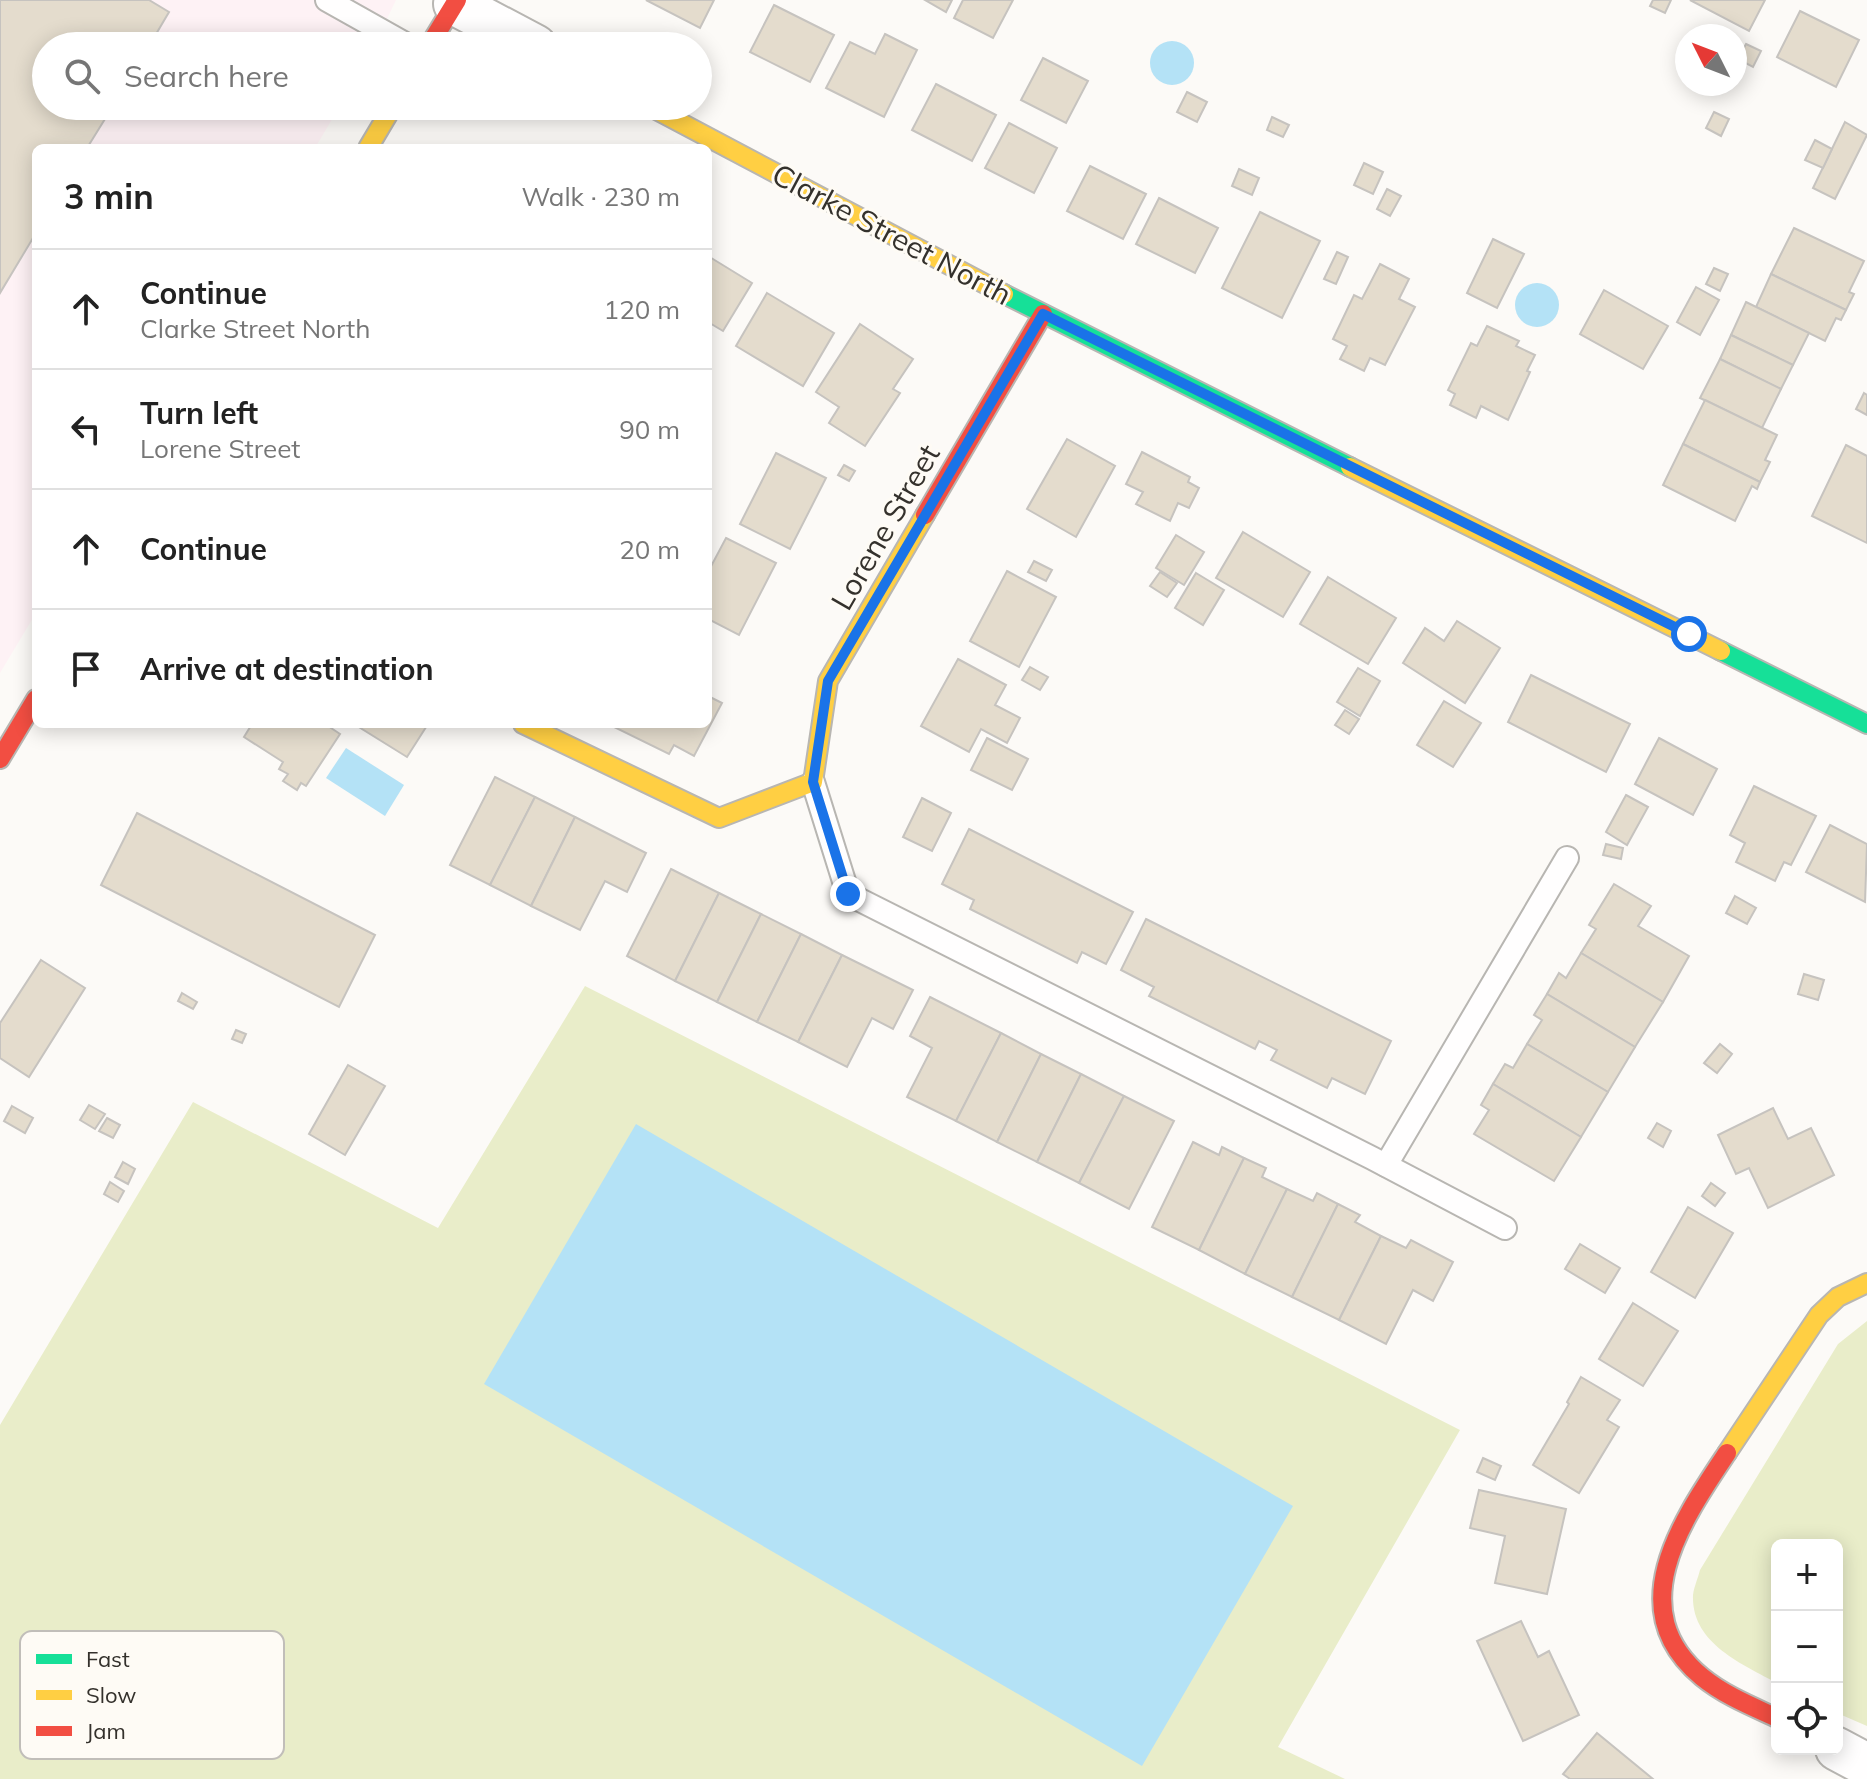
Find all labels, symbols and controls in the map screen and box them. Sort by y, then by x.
north arrow [1675,24,1747,96]
search box [32,32,712,120]
icon: search [60,54,104,98]
text: Search here [124,57,289,95]
street label: Clarke Street North [766,155,1018,313]
text: 3 min [64,175,154,218]
text: Walk · 230 m [521,180,680,213]
text: Continue [140,274,267,312]
icon: ahead [64,287,108,331]
text: 120 m [604,293,680,326]
text: Clarke Street North [140,312,370,345]
text: Turn left [140,394,258,432]
icon: left [64,407,108,451]
text: 90 m [619,413,680,446]
text: Lorene Street [140,432,300,465]
street label: Lorene Street [822,437,948,617]
icon: ahead [64,527,108,571]
text: Continue [140,530,267,568]
text: 20 m [619,533,680,566]
route start [1671,616,1707,652]
icon: arrive [64,647,108,691]
text: Arrive at destination [140,650,434,688]
route end [830,876,866,912]
map controls [1771,1539,1843,1755]
button: + [1771,1539,1843,1611]
button: − [1771,1611,1843,1683]
legend [20,1631,284,1759]
text: Fast [86,1645,130,1673]
text: Slow [86,1681,136,1709]
button: locate [1771,1683,1843,1755]
text: Jam [86,1717,126,1745]

